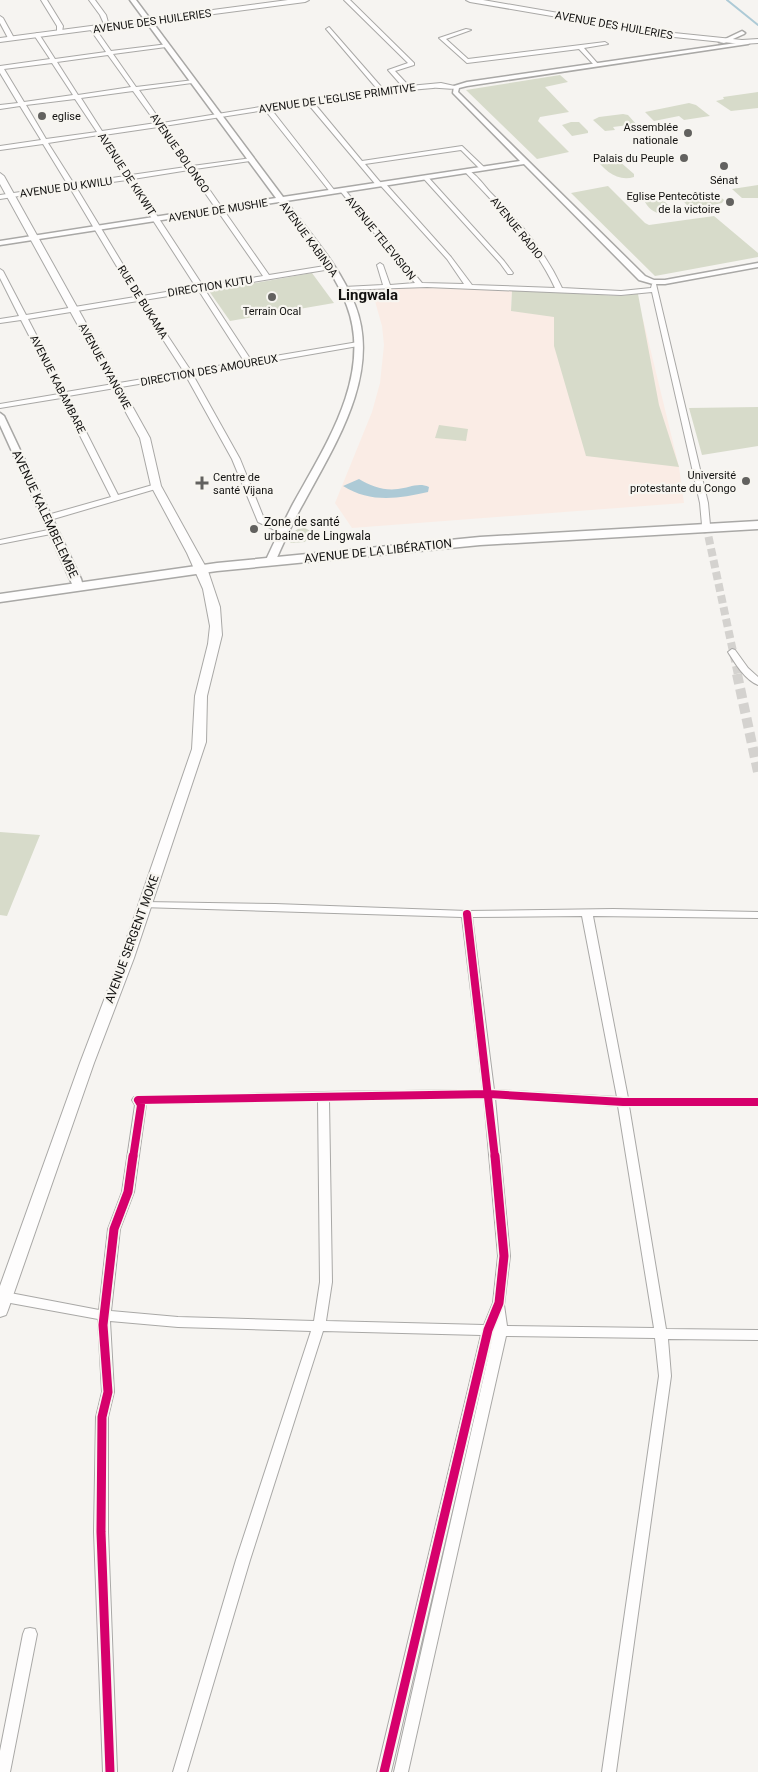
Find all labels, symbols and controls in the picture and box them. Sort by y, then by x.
street label: AVENUE DES HUILERIES [92,7,213,36]
street label: AVENUE DES HUILERIES [554,9,674,42]
street label: AVENUE DE L'EGLISE PRIMITIVE [258,81,416,116]
marker: eglise [36,110,48,122]
place label: eglise [52,110,81,123]
street label: AVENUE BOLONGO [147,111,212,196]
place label: Assemblée nationale [623,121,678,147]
marker: Assemblée nationale [682,127,694,139]
street label: AVENUE DE KIKWIT [95,130,158,218]
place label: Palais du Peuple [593,152,674,165]
marker: Palais du Peuple [678,152,690,164]
marker: Sénat [718,160,730,172]
place label: Sénat [710,174,738,187]
street label: AVENUE DU KWILU [19,175,113,200]
place label: Eglise Pentecôtiste de la victoire [626,190,720,216]
street label: AVENUE TELEVISION [343,194,418,283]
street label: AVENUE RADIO [488,195,545,262]
street label: AVENUE DE MUSHIE [167,196,269,225]
marker: Eglise Pentecôtiste de la victoire [724,196,736,208]
street label: AVENUE KABINDA [277,199,341,280]
street label: RUE DE BUKAMA [115,263,171,342]
street label: DIRECTION KUTU [167,273,253,300]
district label: Lingwala [338,286,398,304]
marker: Terrain Ocal [266,291,278,303]
place label: Terrain Ocal [243,305,301,318]
street label: AVENUE NYANGWE [76,321,134,411]
street label: AVENUE KABAMBARE [27,333,88,436]
street label: DIRECTION DES AMOUREUX [139,352,279,389]
street label: AVENUE KALEMBELEMBE [9,448,81,580]
place label: Université protestante du Congo [630,469,736,495]
place label: Centre de santé Vijana [213,471,273,497]
marker: Université protestante du Congo [740,475,752,487]
marker: Centre de santé Vijana [195,476,209,490]
place label: Zone de santé urbaine de Lingwala [264,515,371,543]
marker: Zone de santé urbaine de Lingwala [248,523,260,535]
street label: AVENUE DE LA LIBÉRATION [303,535,453,566]
street label: AVENUE SERGENT MOKE [102,873,162,1005]

